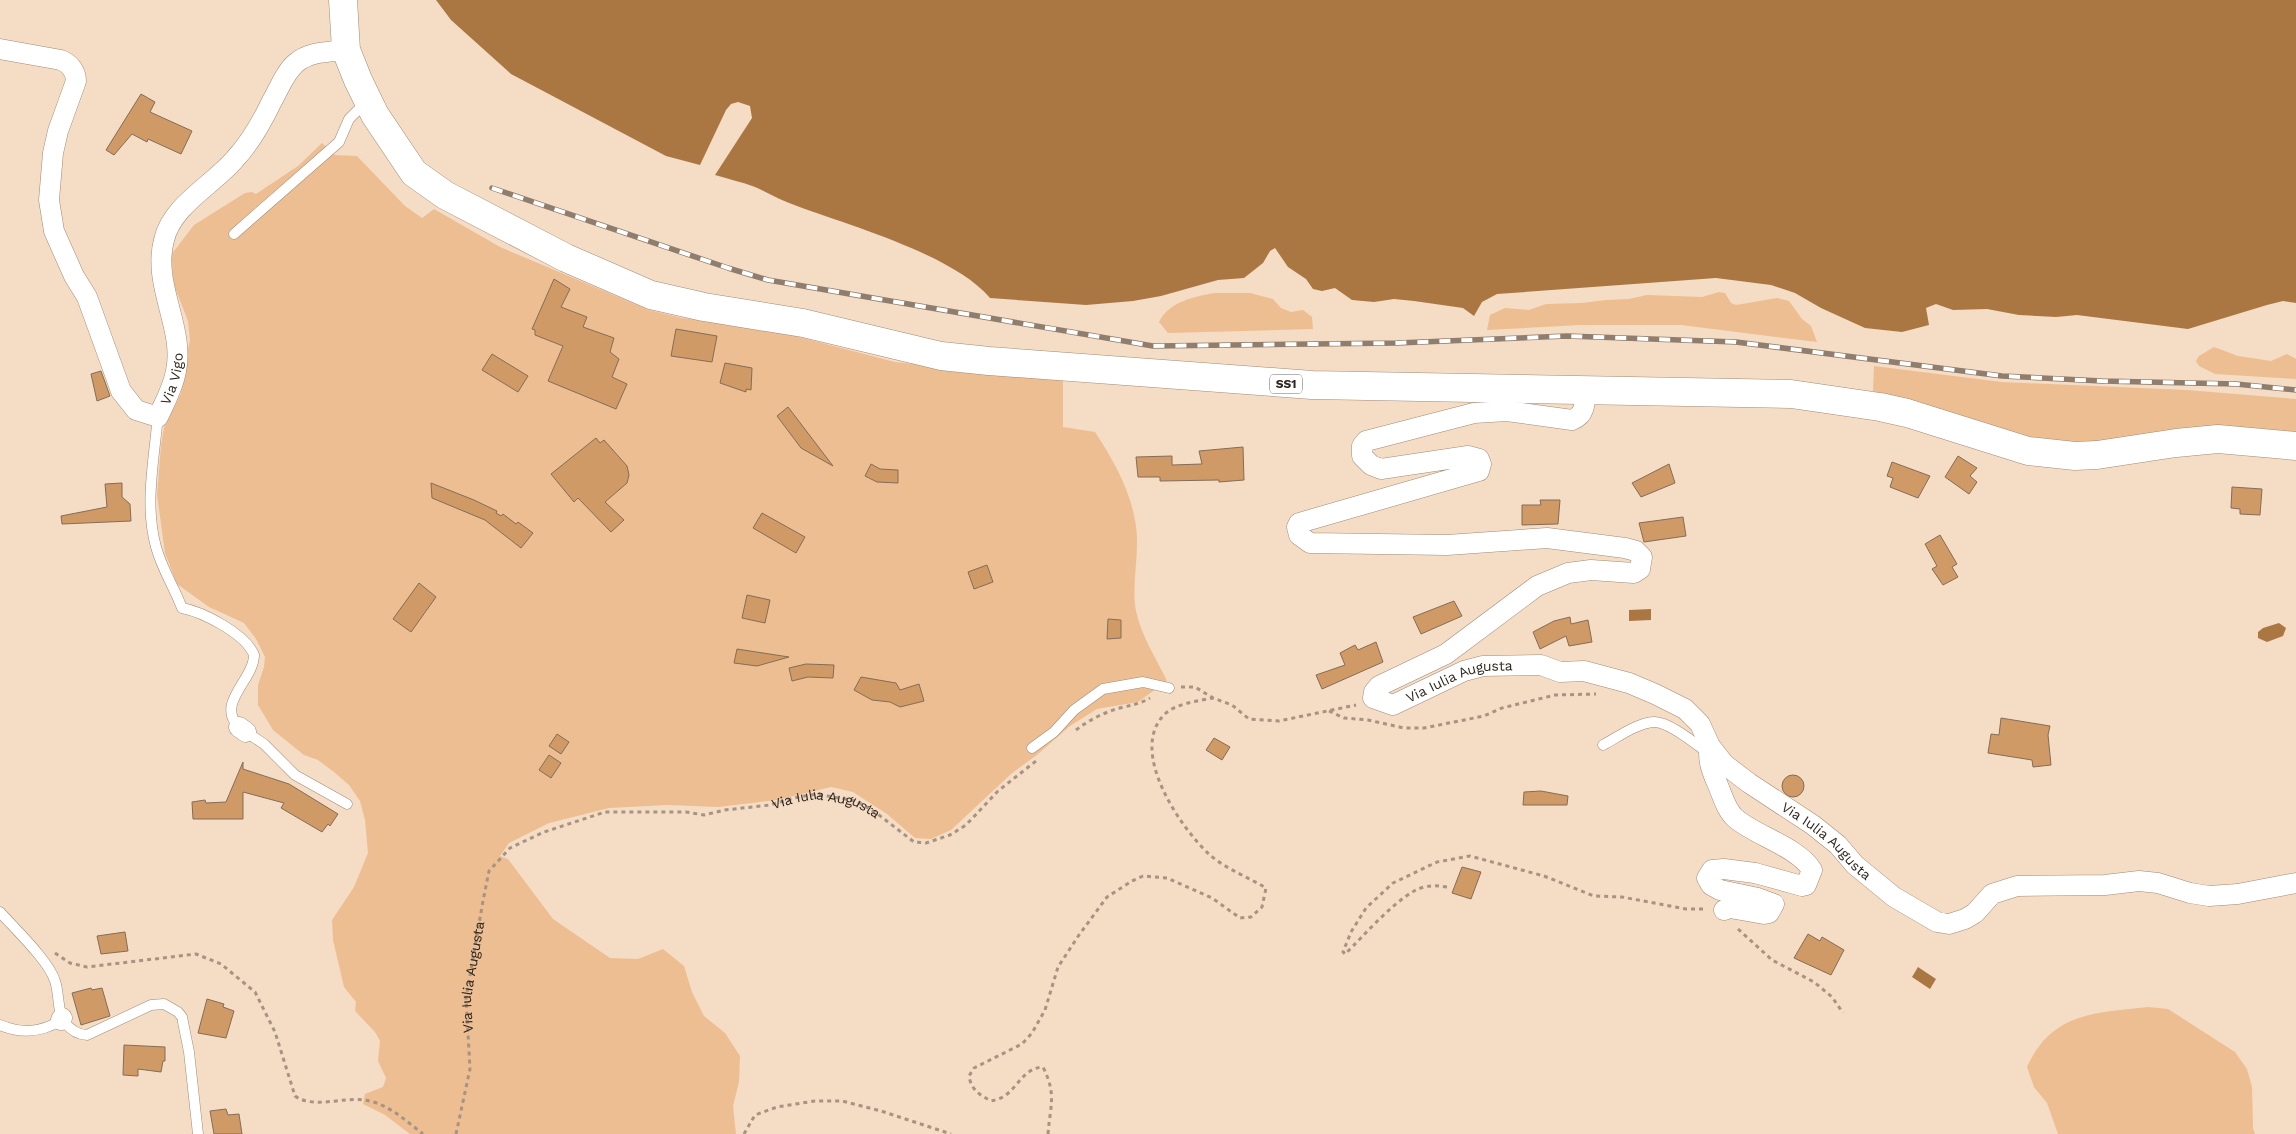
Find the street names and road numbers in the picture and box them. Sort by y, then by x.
street label: Via Vigo [157,353,186,407]
road number: SS1 [1270,374,1302,394]
street label: Via Iulia Augusta [1403,657,1513,706]
street label: Via Iulia Augusta [770,786,884,821]
street label: Via Iulia Augusta [1779,799,1875,883]
street label: Via Iulia Augusta [458,920,487,1033]

